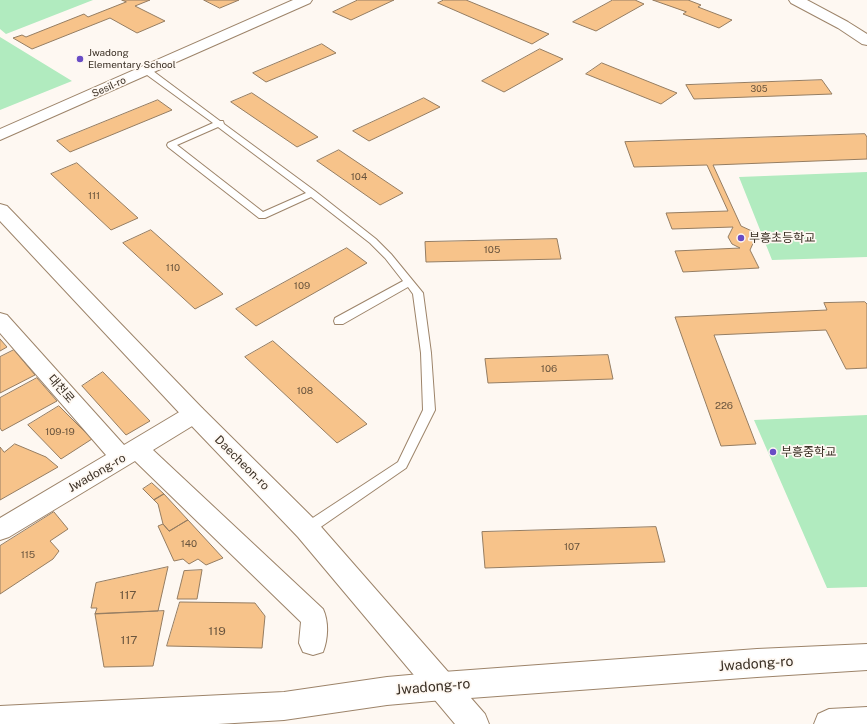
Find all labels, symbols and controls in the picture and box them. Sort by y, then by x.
place label: Jwadong Elementary School [88,47,176,70]
marker: Jwadong Elementary School [75,54,85,64]
street label: Sesil-ro [90,74,128,100]
house number: 305 [751,84,767,94]
house number: 104 [351,171,367,183]
house number: 111 [88,190,100,202]
place label: 부흥초등학교 [749,231,815,245]
marker: 부흥초등학교 [736,233,746,243]
house number: 105 [484,244,500,256]
house number: 110 [166,262,180,274]
house number: 109 [294,280,310,292]
house number: 106 [541,363,557,375]
street label: 대천로 [45,372,77,406]
house number: 108 [297,385,313,397]
house number: 226 [715,400,733,412]
house number: 109-19 [45,426,75,438]
street label: Daecheon-ro [212,433,272,493]
place label: 부흥중학교 [781,445,836,459]
marker: 부흥중학교 [768,447,778,457]
street label: Jwadong-ro [66,451,128,495]
house number: 140 [181,538,197,550]
house number: 107 [564,541,580,553]
house number: 115 [21,549,35,561]
house number: 117 [120,588,136,602]
house number: 119 [208,624,226,638]
house number: 117 [121,633,137,647]
street label: Jwadong-ro [718,653,794,675]
street label: Jwadong-ro [395,675,471,699]

